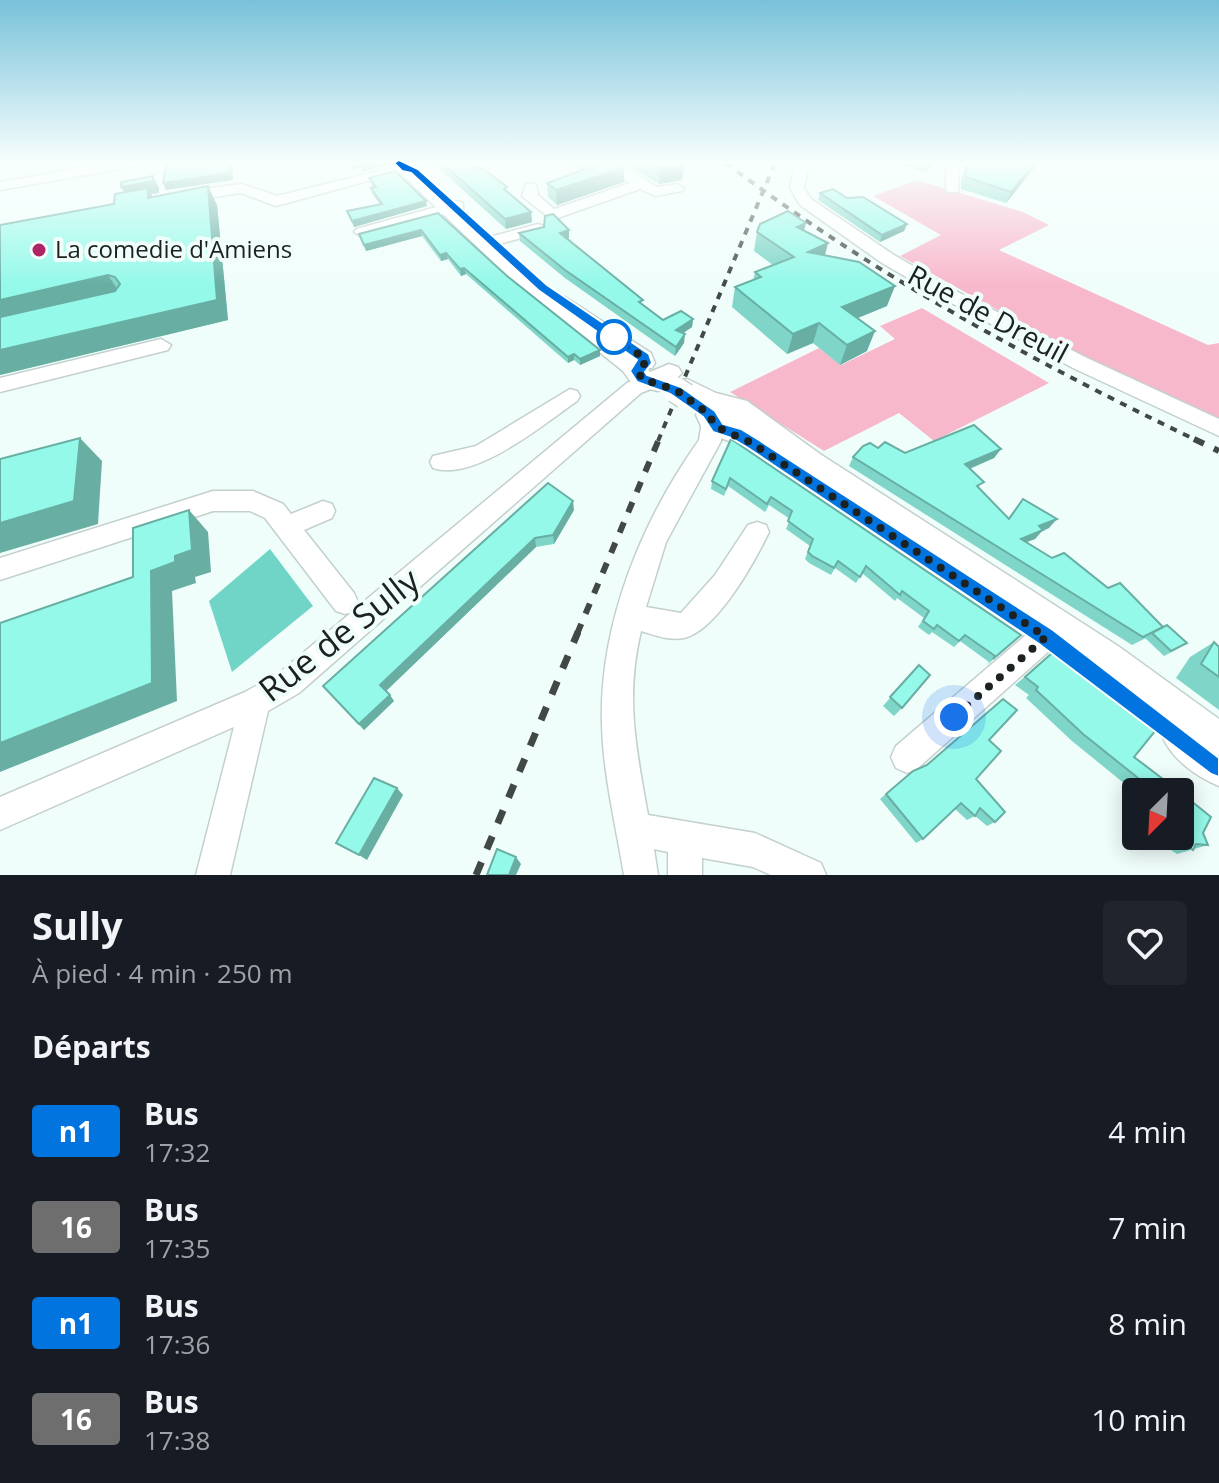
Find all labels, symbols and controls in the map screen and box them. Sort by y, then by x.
place label: La comedie d'Amiens [55,232,292,265]
marker: La comedie d'Amiens [30,241,48,259]
street label: Rue de Dreuil [902,255,1075,371]
unlabelled marker [597,320,631,354]
street label: Rue de Sully [249,556,429,711]
your location [934,697,974,737]
north arrow [1122,778,1194,850]
map controls [1122,778,1194,850]
text: Sully [32,899,123,951]
button: heart [1103,901,1187,985]
text: À pied · 4 min · 250 m [32,955,292,991]
text: Départs [32,1026,151,1067]
text: Bus [144,1093,199,1134]
text: 4 min [1108,1111,1187,1152]
text: n1 [59,1112,93,1150]
text: 17:32 [144,1134,210,1170]
text: Bus [144,1189,199,1230]
text: 7 min [1108,1207,1187,1248]
text: 16 [60,1208,92,1246]
text: 17:35 [144,1230,210,1266]
text: Bus [144,1285,199,1326]
text: 8 min [1108,1303,1187,1344]
text: n1 [59,1304,93,1342]
text: 17:36 [144,1326,210,1362]
text: Bus [144,1381,199,1422]
text: 10 min [1091,1399,1187,1440]
text: 16 [60,1400,92,1438]
text: 17:38 [144,1422,210,1458]

